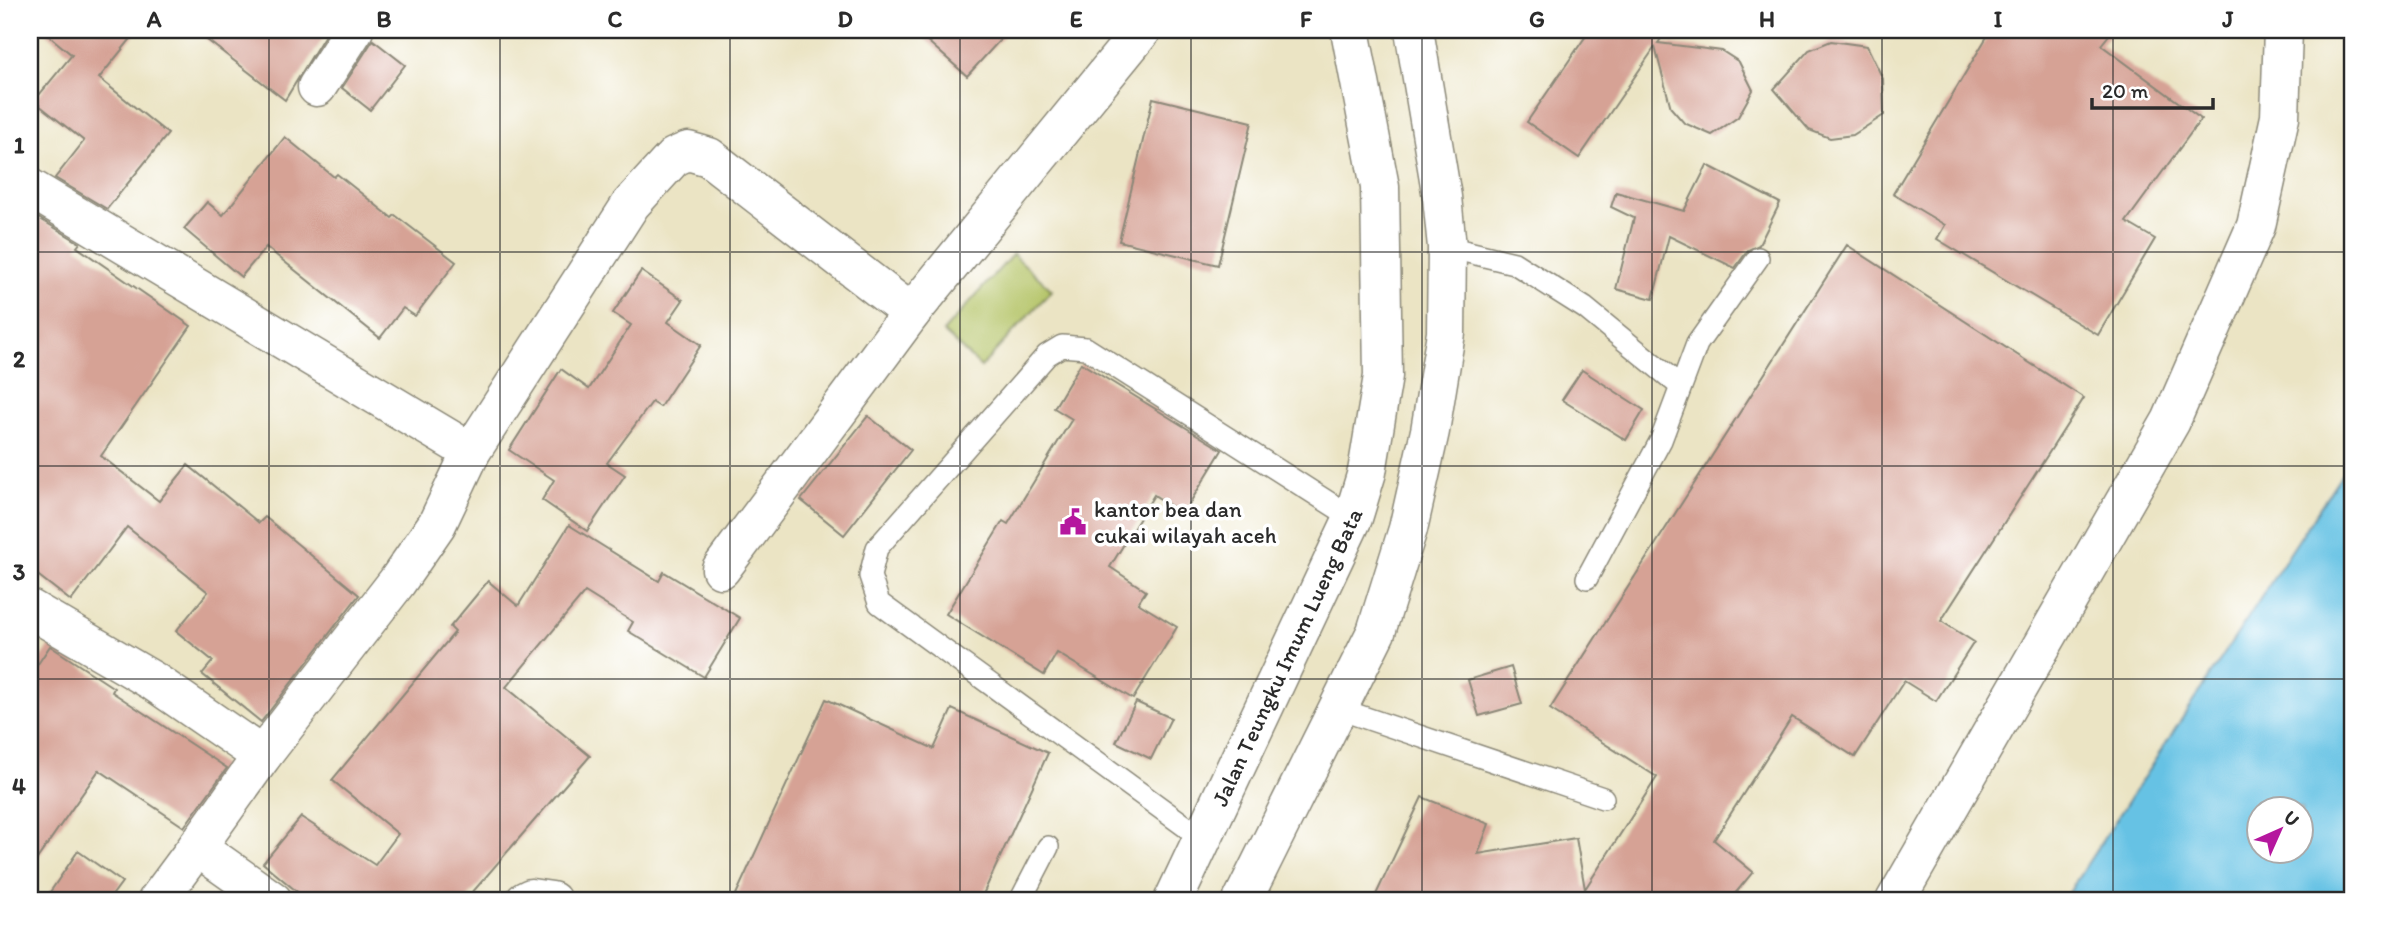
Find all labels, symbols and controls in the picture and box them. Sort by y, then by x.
text: A [146,5,162,33]
text: B [377,5,392,33]
text: C [608,5,623,33]
text: D [837,5,853,33]
text: E [1070,5,1083,33]
text: F [1300,5,1313,33]
text: G [1529,5,1545,33]
text: H [1759,5,1775,33]
text: I [1994,5,2003,33]
text: J [2221,5,2234,33]
scale bar [2092,66,2212,110]
text: 20 m [2102,78,2149,103]
text: 1 [14,131,25,159]
text: 2 [13,345,26,373]
place label: kantor bea dan cukai wilayah aceh [1094,495,1277,549]
street label: Jalan Teungku Imum Lueng Bata [1206,504,1369,810]
public building icon: kantor bea dan cukai wilayah aceh [1058,507,1088,537]
text: 3 [13,558,26,586]
text: 4 [12,772,26,800]
north arrow [2246,794,2316,864]
text: U [2279,806,2304,831]

